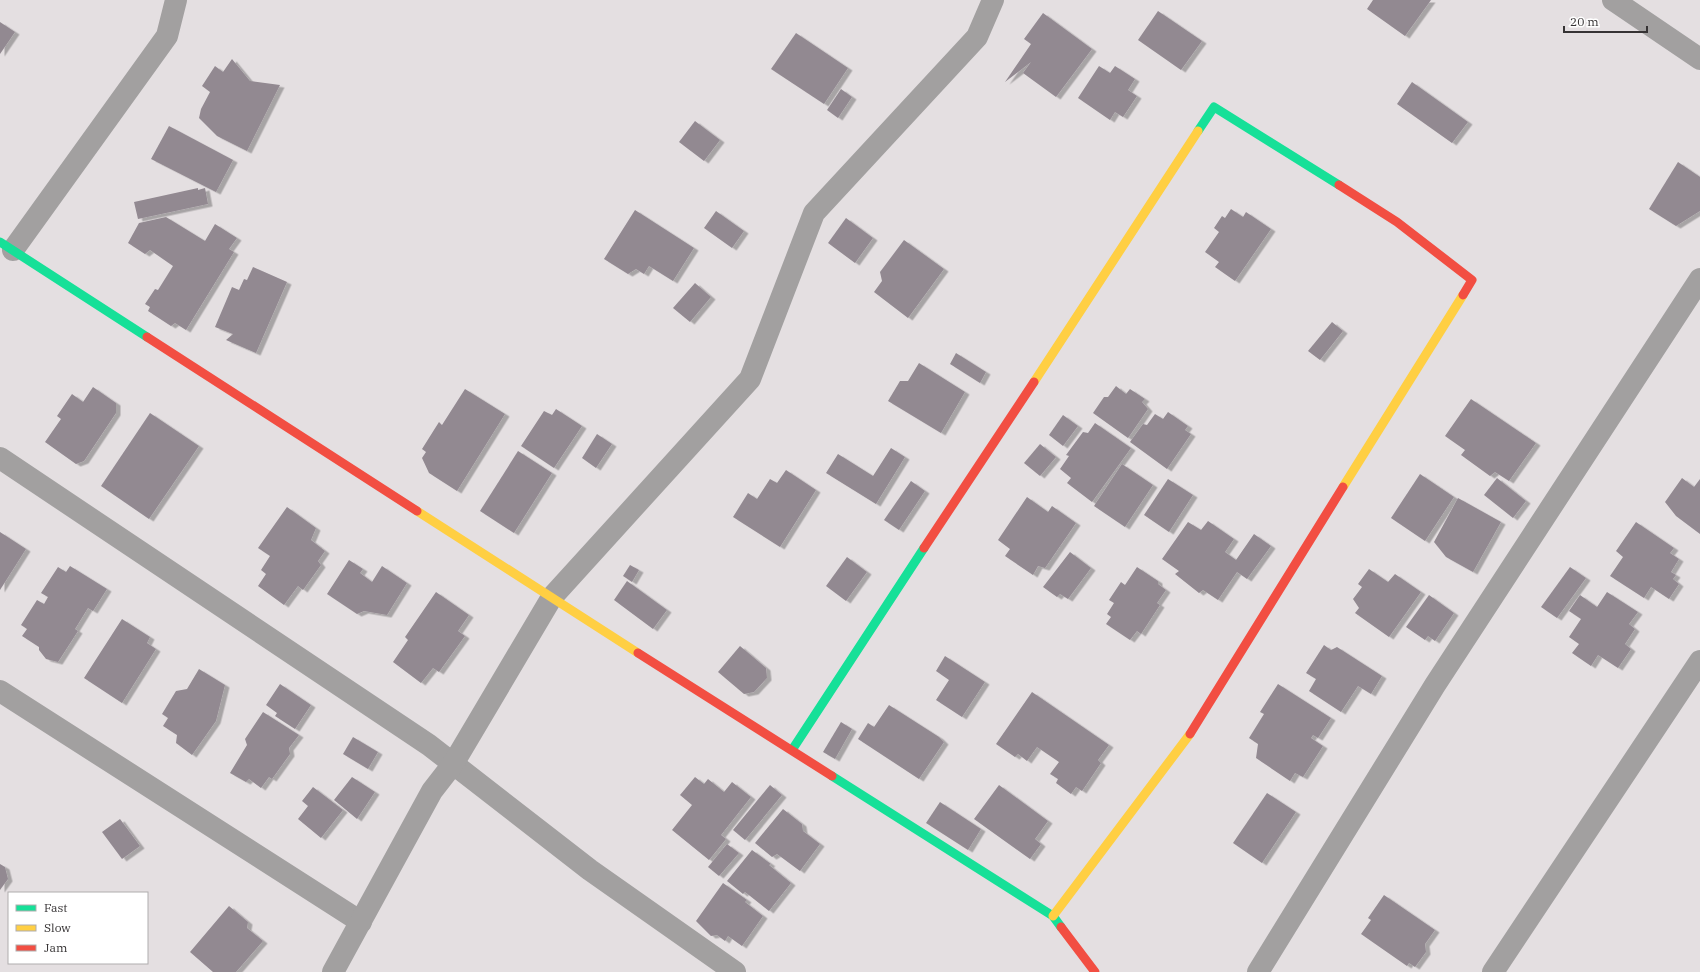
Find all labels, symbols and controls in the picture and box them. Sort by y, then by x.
scale bar [1564,8,1647,34]
text: 20 m [1570,14,1599,29]
legend [8,892,148,964]
text: Fast [44,900,68,915]
text: Slow [44,920,71,935]
text: Jam [44,940,68,955]

